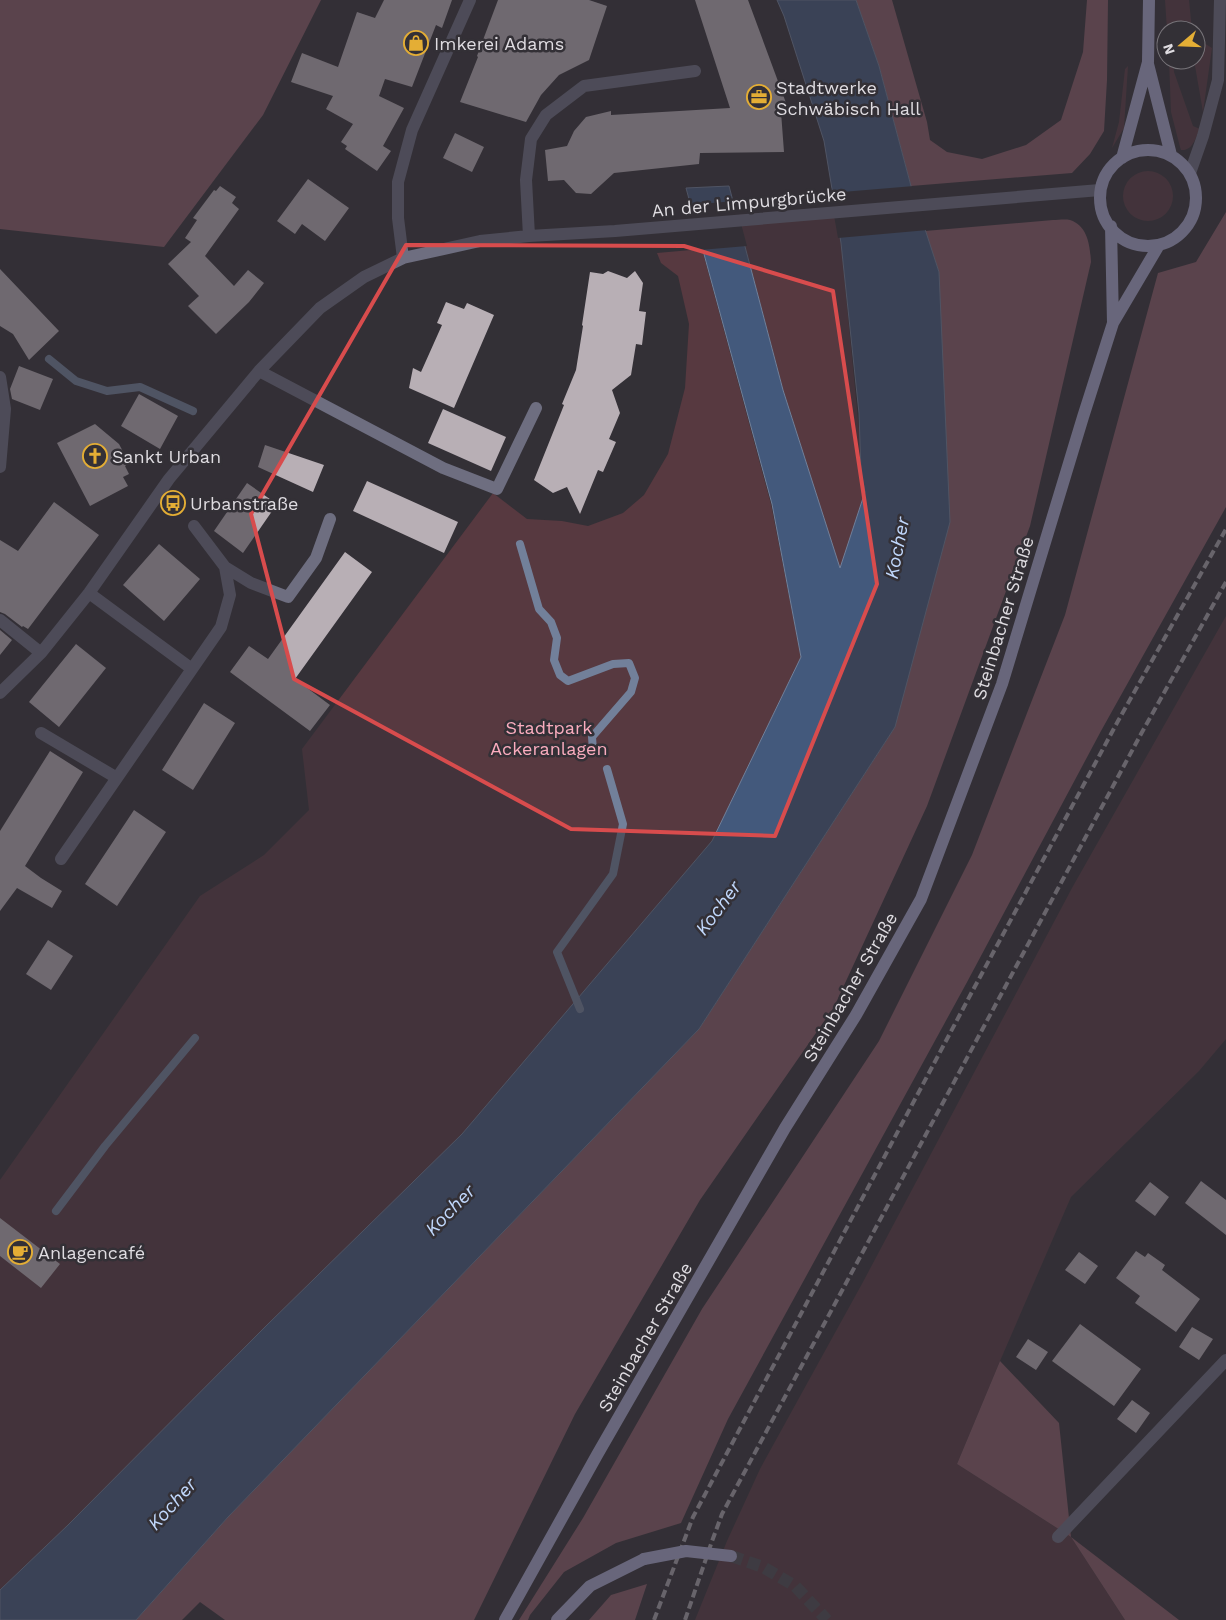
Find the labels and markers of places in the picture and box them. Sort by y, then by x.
shop icon: Imkerei Adams [403,30,429,56]
place label: Imkerei Adams [434,33,564,54]
place label: Stadtwerke Schwäbisch Hall [776,77,921,119]
office icon: Stadtwerke Schwäbisch Hall [746,84,772,110]
church icon: Sankt Urban [82,443,108,469]
place label: Sankt Urban [112,446,221,467]
bus stop icon: Urbanstraße [160,490,186,516]
place label: Urbanstraße [190,493,298,514]
cafe icon: Anlagencafé [7,1239,33,1265]
place label: Anlagencafé [38,1242,145,1263]

